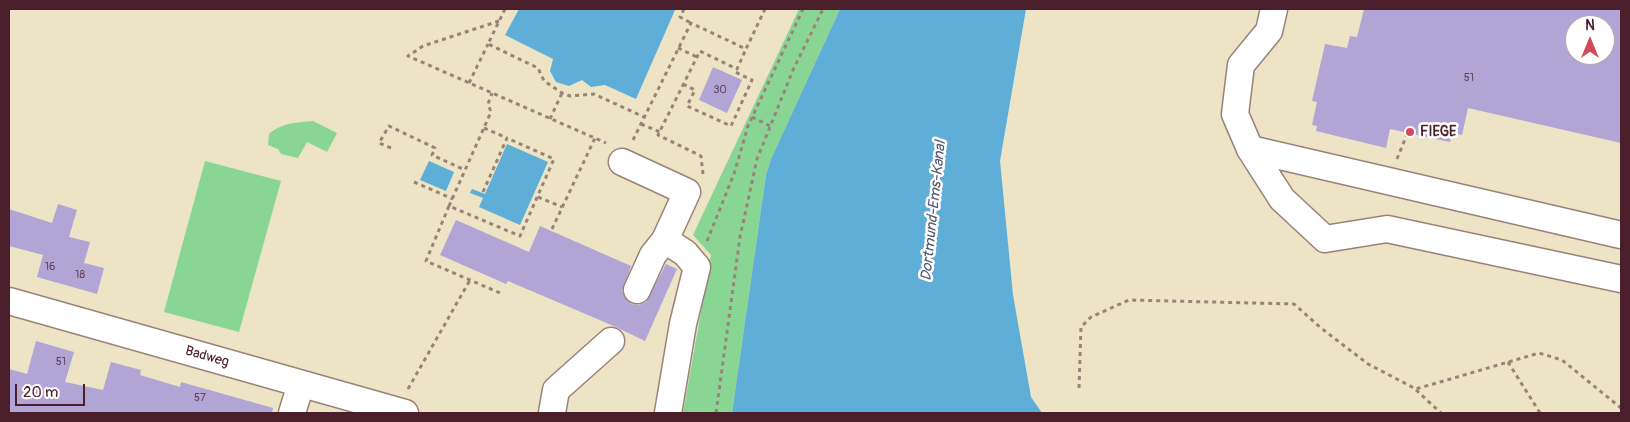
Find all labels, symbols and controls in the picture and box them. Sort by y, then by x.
north arrow [1565,15,1615,65]
text: N [1585,17,1595,34]
house number: 51 [1464,71,1474,85]
house number: 30 [713,83,727,97]
place label: FIEGE [1420,124,1456,140]
marker: FIEGE [1404,126,1416,138]
water label: Dortmund-Ems-Kanal [918,140,950,282]
house number: 16 [45,260,55,274]
house number: 18 [75,268,85,282]
street label: Badweg [183,343,231,371]
house number: 51 [56,355,66,369]
scale bar [18,374,88,406]
text: 20 m [23,383,58,402]
house number: 57 [194,391,206,405]

